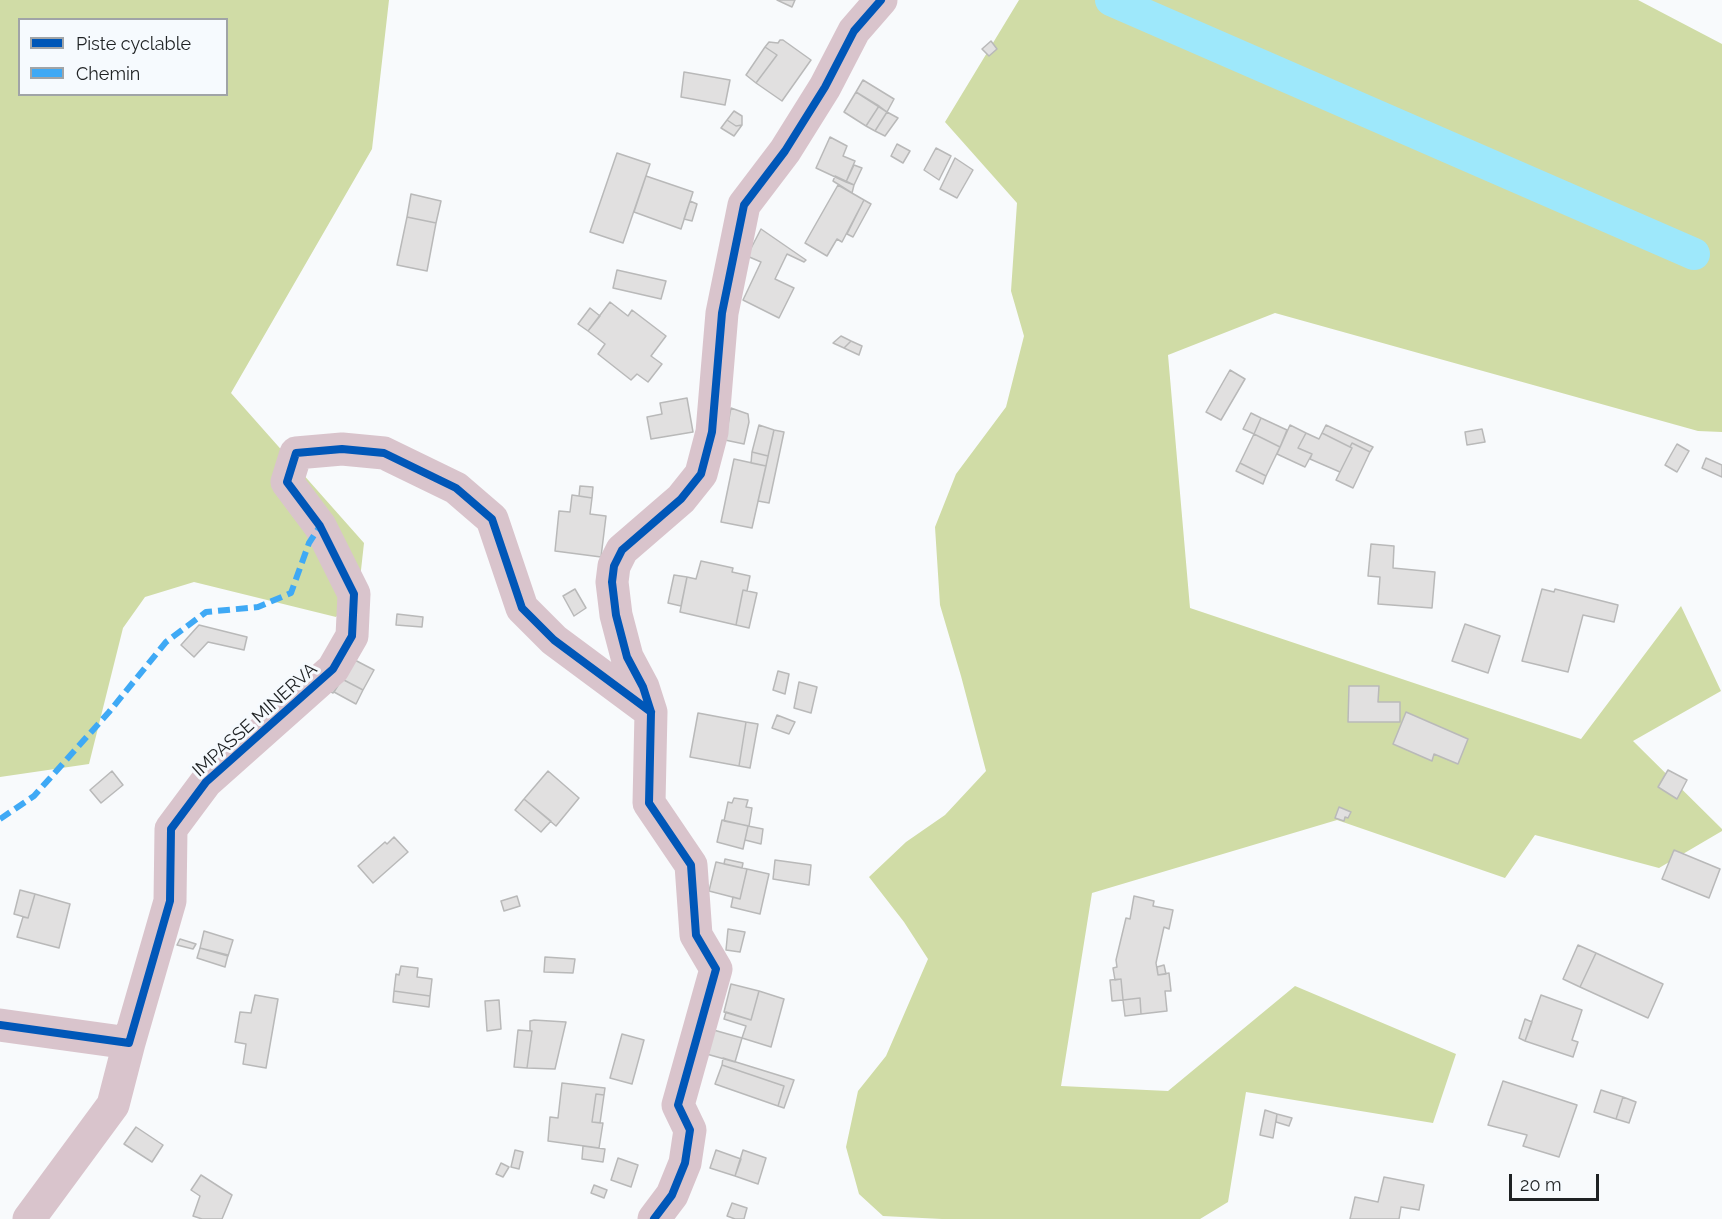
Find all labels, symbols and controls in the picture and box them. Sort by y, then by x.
legend [18,18,228,96]
text: Piste cyclable [76,33,191,54]
text: Chemin [76,63,140,84]
street label: IMPASSE MINERVA [188,659,322,781]
scale bar [1512,1162,1602,1200]
text: 20 m [1520,1174,1562,1195]

